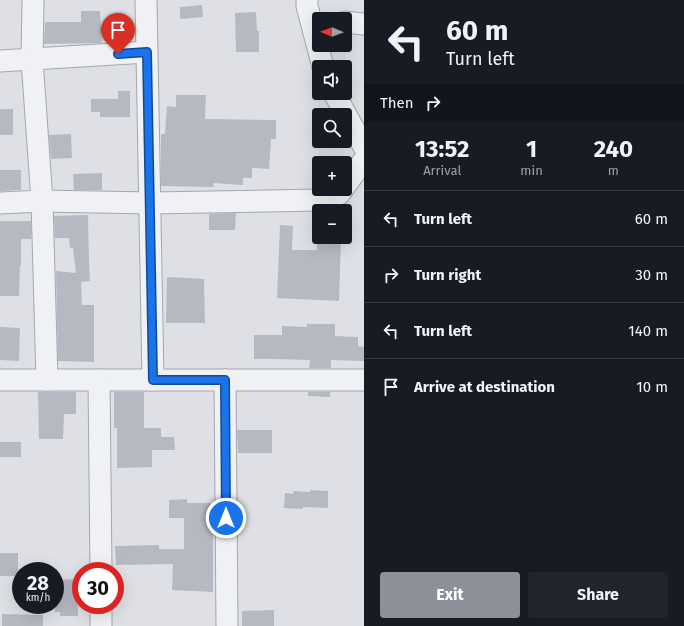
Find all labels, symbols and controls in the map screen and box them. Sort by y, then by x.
north arrow [312,12,352,52]
map controls [312,12,352,244]
pin [101,13,135,54]
text: 60 m [446,14,508,47]
icon: left [380,16,432,68]
icon: arrive [107,19,129,41]
text: Turn left [446,48,515,70]
button: sound [312,60,352,100]
icon: right [422,92,444,114]
text: Then [380,94,414,112]
button: search [312,108,352,148]
text: 13:52 [415,135,469,163]
text: 1 [526,135,537,163]
text: 240 [594,135,633,163]
button: + [312,156,352,196]
text: Arrival [423,163,461,178]
text: min [520,163,543,178]
text: m [608,163,619,178]
button: − [312,204,352,244]
icon: left [380,208,402,230]
text: Turn left [414,210,472,228]
text: 60 m [635,210,668,228]
icon: right [380,264,402,286]
text: Turn right [414,266,481,284]
text: 30 m [635,266,668,284]
icon: left [380,320,402,342]
text: Turn left [414,322,472,340]
text: 140 m [628,322,668,340]
icon: arrive [380,376,402,398]
text: Arrive at destination [414,378,555,396]
text: 10 m [636,378,668,396]
position arrow [205,497,247,539]
speed limit sign: 30 [72,562,124,614]
text: 28 [27,571,49,595]
button: Exit [380,572,520,618]
button: Share [528,572,668,618]
text: km/h [26,592,50,604]

